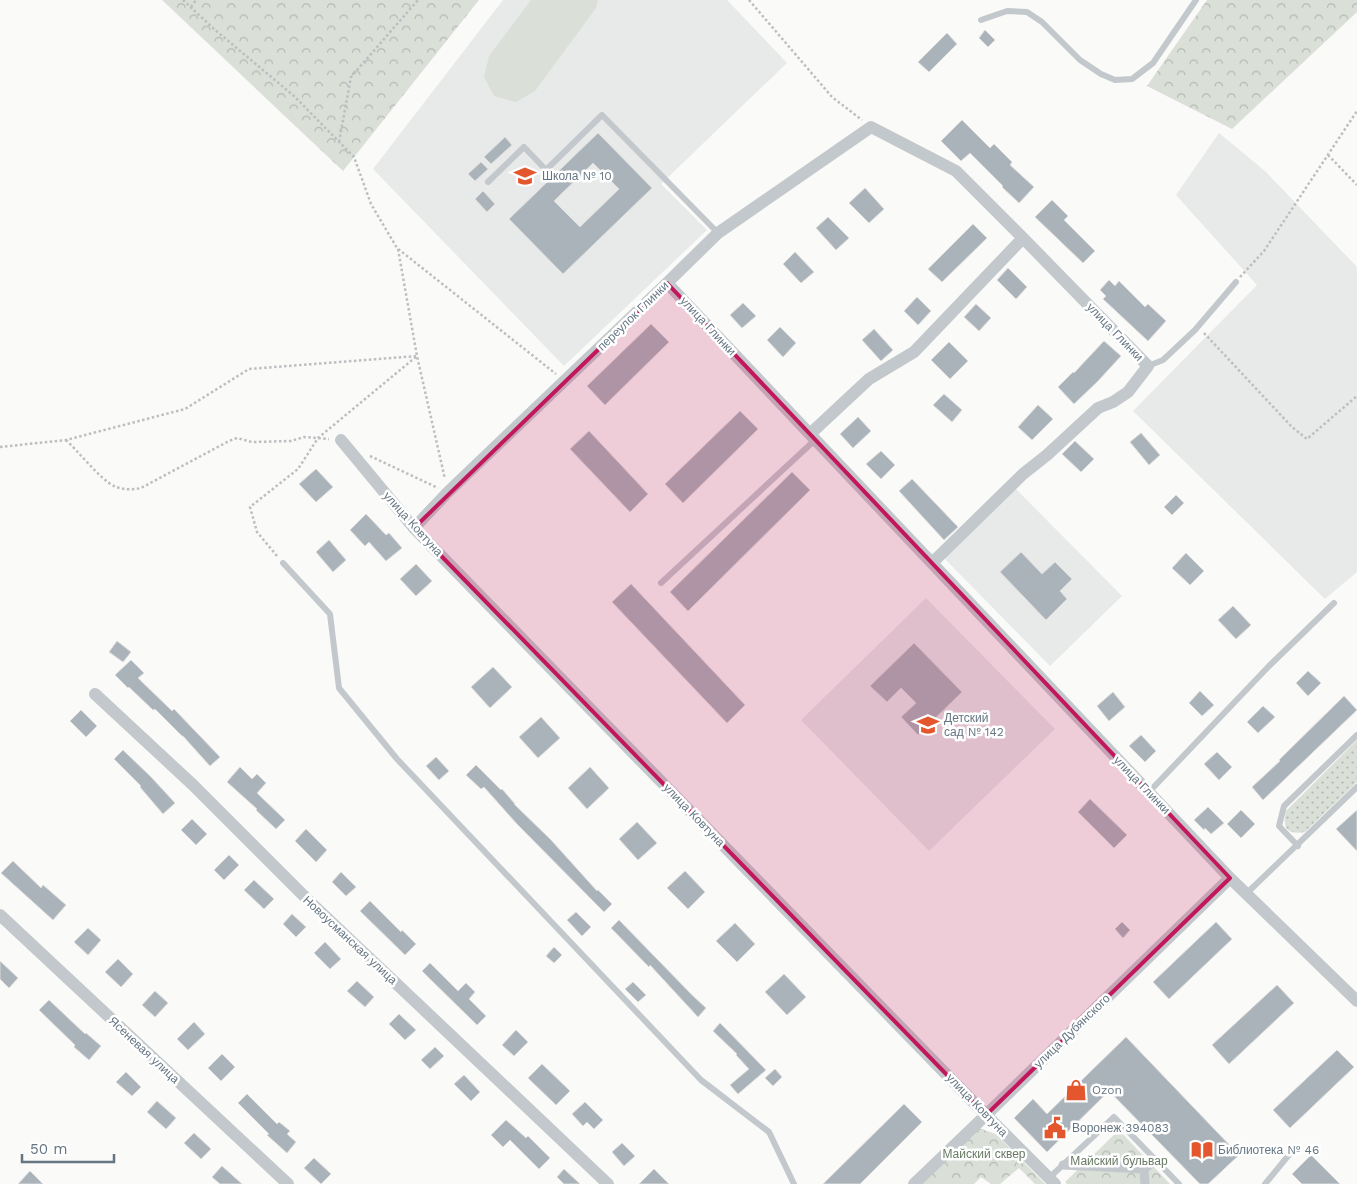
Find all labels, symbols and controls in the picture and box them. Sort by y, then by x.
school or university icon: Школа № 10 [512,163,538,189]
place label: Школа № 10 [542,169,612,183]
street label: переулок Глинки [595,279,671,353]
street label: улица Глинки [677,294,739,358]
street label: улица Глинки [1084,300,1146,364]
street label: улица Ковтуна [380,489,446,559]
place label: Детский сад № 142 [944,711,1004,739]
school or university icon: Детский сад № 142 [915,712,941,738]
street label: улица Глинки [1111,753,1173,817]
street label: улица Ковтуна [661,781,728,850]
street label: Новоусманская улица [300,893,400,987]
street label: улица Дубянского [1031,991,1113,1071]
street label: Ясеневая улица [106,1014,182,1086]
street label: улица Ковтуна [944,1071,1011,1140]
shop icon: Ozon [1063,1077,1089,1103]
place label: Ozon [1092,1083,1122,1097]
public building icon: Воронеж 394083 [1042,1115,1068,1141]
place label: Воронеж 394083 [1072,1121,1169,1135]
scale bar [22,1132,115,1164]
library icon: Библиотека № 46 [1189,1137,1215,1163]
text: 50 m [30,1140,67,1158]
place label: Библиотека № 46 [1218,1143,1319,1157]
park label: Майский сквер [942,1147,1026,1161]
park label: Майский бульвар [1070,1154,1168,1168]

